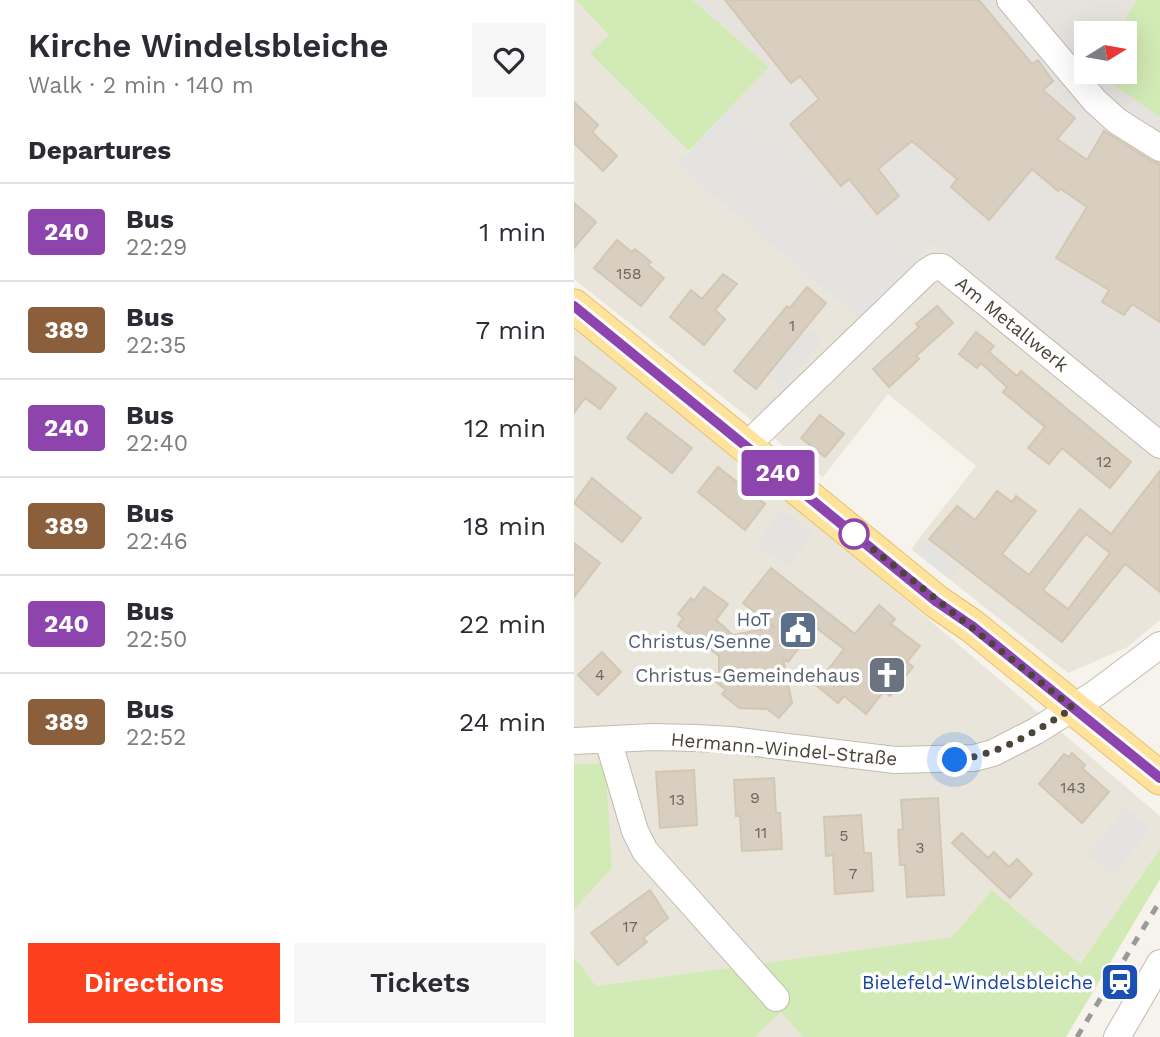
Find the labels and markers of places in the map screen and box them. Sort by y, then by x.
unlabelled marker [839,519,869,549]
place label: HoT Christus/Senne [628,608,771,653]
public building icon: HoT Christus/Senne [777,609,819,651]
church icon: Christus-Gemeindehaus [866,654,908,696]
place label: Christus-Gemeindehaus [635,664,860,687]
station icon: Bielefeld-Windelsbleiche [1099,961,1141,1003]
place label: Bielefeld-Windelsbleiche [862,971,1093,994]

